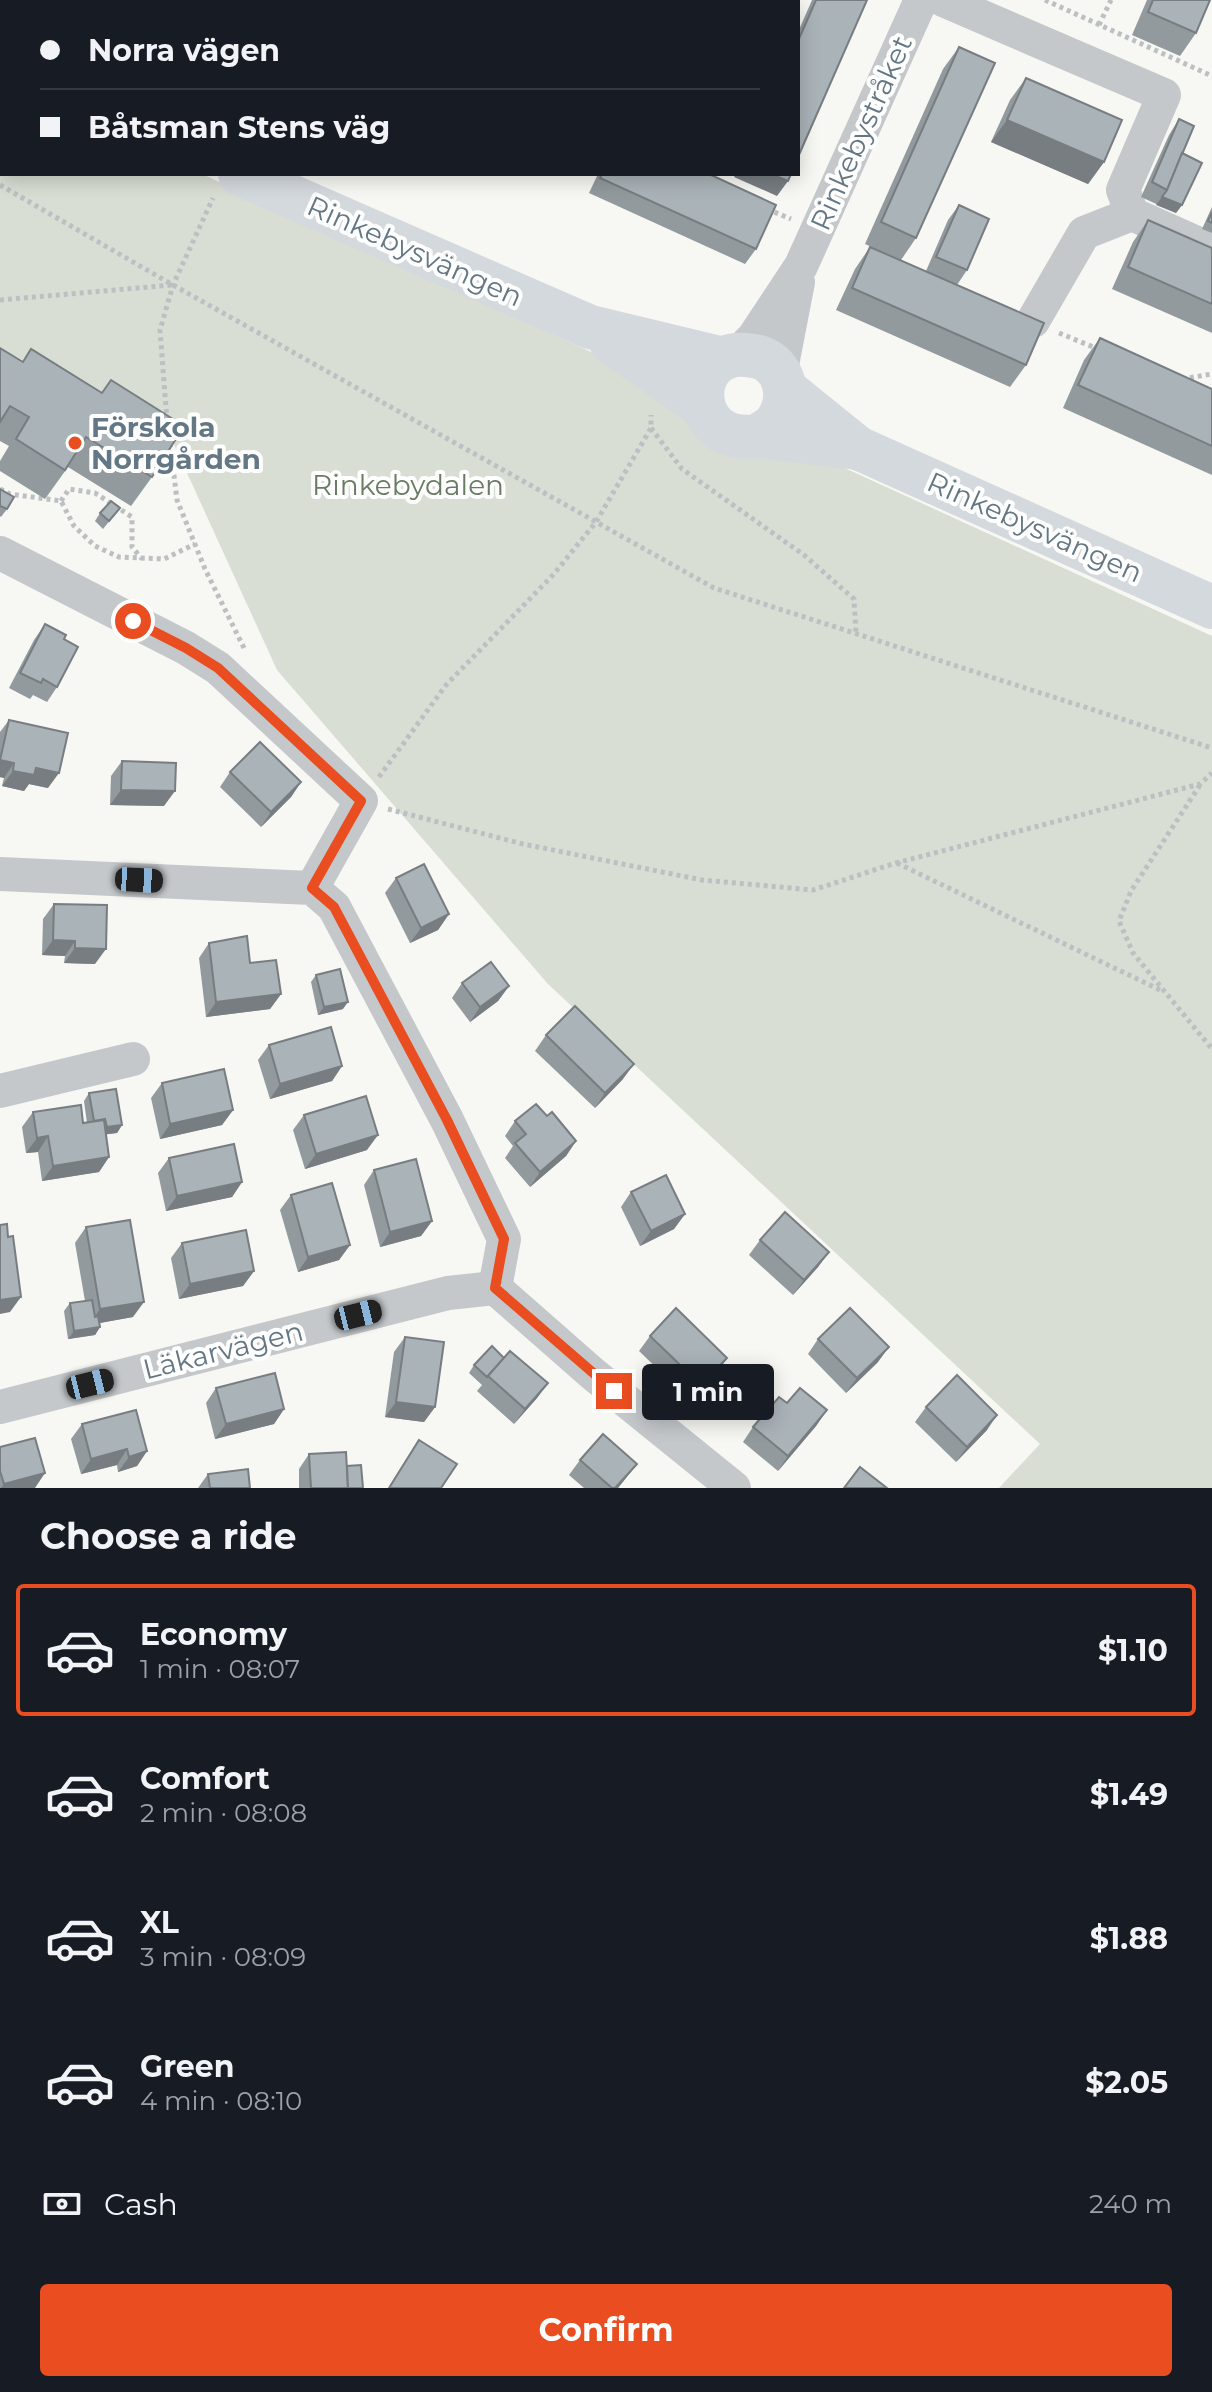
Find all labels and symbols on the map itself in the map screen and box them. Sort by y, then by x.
street label: Rinkebystråket [803,30,919,236]
street label: Rinkebysvängen [302,188,528,314]
place label: Förskola Norrgården [91,410,261,476]
marker: Förskola Norrgården [66,434,84,452]
street label: Rinkebysvängen [922,464,1148,590]
park label: Rinkebydalen [312,468,504,502]
route start [115,603,151,639]
car [114,867,164,893]
car [332,1298,384,1332]
street label: Läkarvägen [139,1314,307,1386]
callout: 1 min [642,1363,774,1419]
car [64,1367,116,1401]
route end [596,1373,632,1409]

